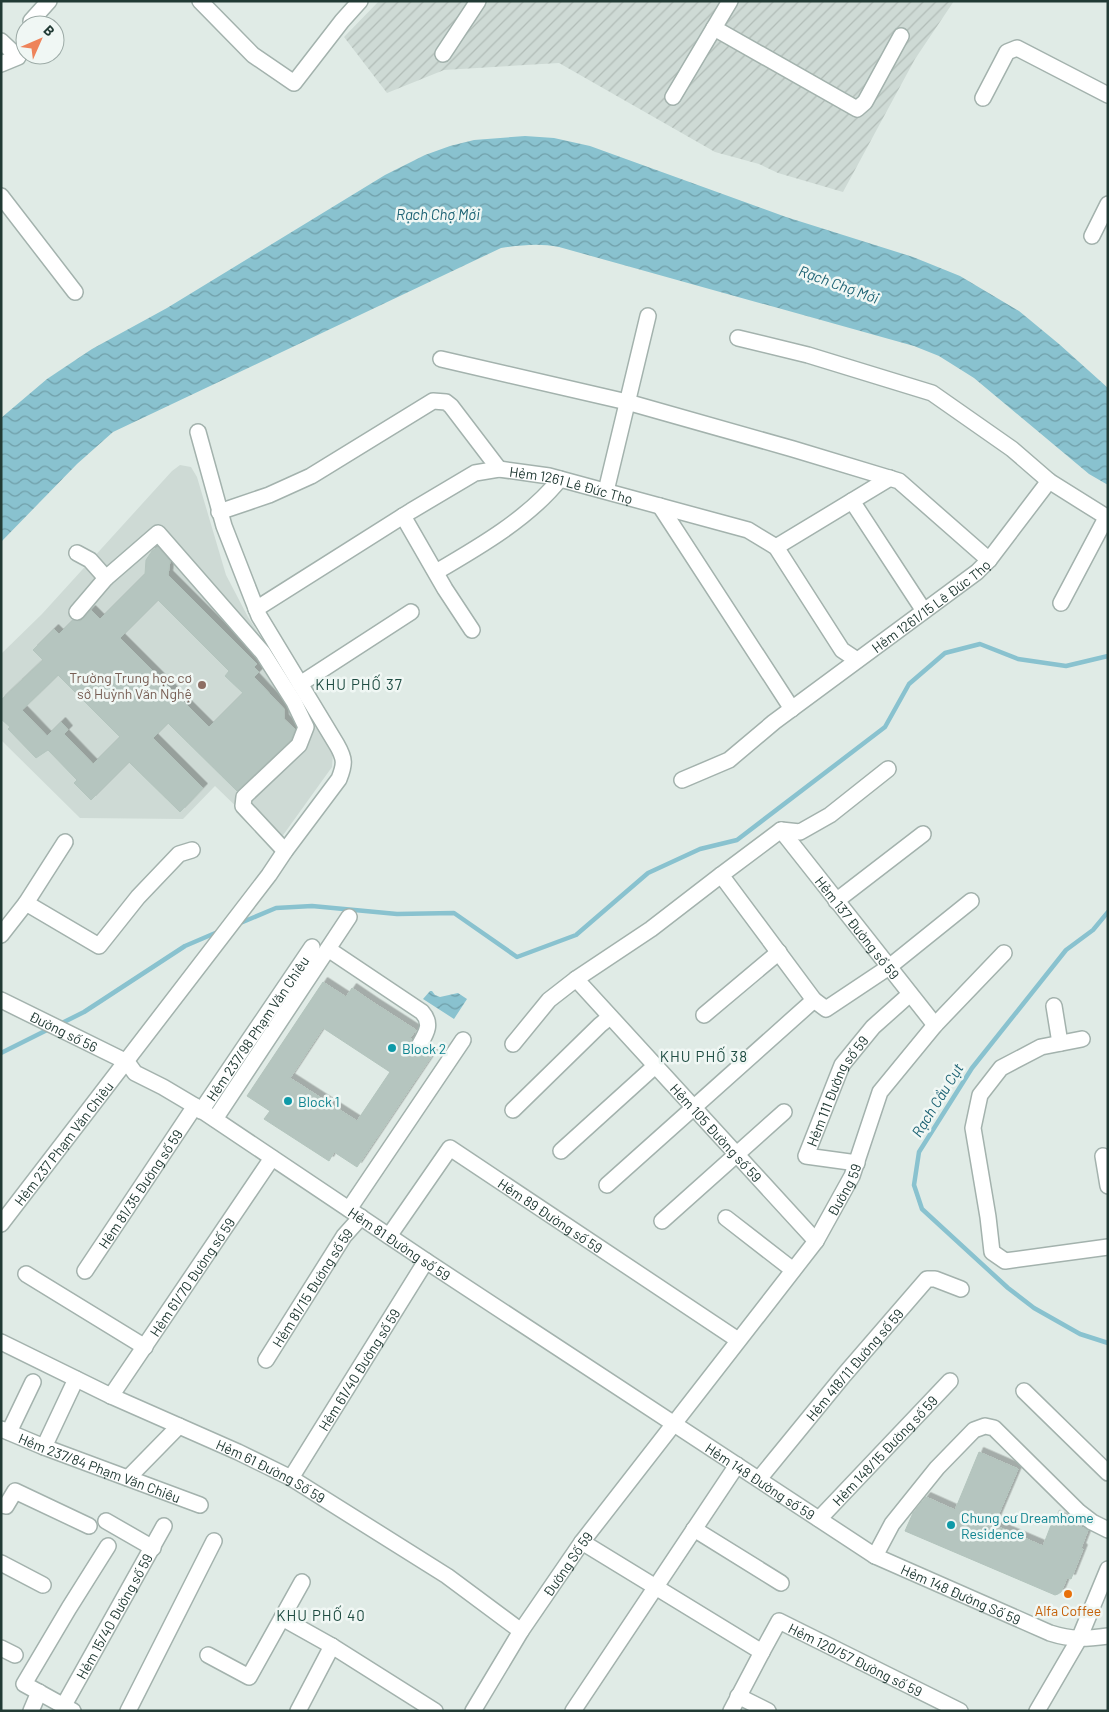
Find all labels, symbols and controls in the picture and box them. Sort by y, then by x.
north arrow [15,15,65,65]
text: B [40,21,59,40]
water label: Rạch Chợ Mới [396,205,480,223]
water label: Rạch Chợ Mới [797,261,882,307]
street label: Hẻm 1261 Lê Đức Thọ [508,462,635,507]
street label: Hẻm 1261/15 Lê Đức Thọ [868,556,993,656]
place label: Trường Trung học cơ sở Huỳnh Văn Nghệ [69,669,192,702]
district label: KHU PHỐ 37 [315,674,403,693]
marker: Trường Trung học cơ sở Huỳnh Văn Nghệ [196,679,208,691]
street label: Hẻm 137 Đường số 59 [812,872,904,982]
street label: Hẻm 237/98 Phạm Văn Chiêu [202,952,312,1104]
street label: Đường số 56 [27,1007,101,1055]
street label: Hẻm 111 Đường số 59 [802,1032,871,1149]
place label: Block 2 [402,1040,446,1057]
marker: Block 2 [386,1042,398,1054]
district label: KHU PHỐ 38 [660,1046,748,1065]
water label: Rạch Cầu Cụt [907,1059,967,1140]
street label: Hẻm 237 Phạm Văn Chiêu [10,1078,116,1209]
street label: Hẻm 105 Đường số 59 [667,1080,766,1185]
place label: Block 1 [298,1093,340,1110]
marker: Block 1 [282,1095,294,1107]
street label: Hẻm 81/35 Đường số 59 [94,1126,186,1251]
street label: Đường 59 [823,1161,864,1219]
street label: Hẻm 89 Đường số 59 [495,1174,606,1256]
street label: Hẻm 81 Đường số 59 [345,1203,454,1283]
street label: Hẻm 61/70 Đường số 59 [146,1214,238,1339]
street label: Hẻm 81/15 Đường số 59 [268,1224,356,1350]
street label: Hẻm 61/40 Đường số 59 [314,1305,403,1434]
street label: Hẻm 418/11 Đường số 59 [802,1305,906,1424]
street label: Hẻm 148/15 Đường số 59 [828,1392,941,1509]
street label: Hẻm 237/84 Phạm Văn Chiêu [16,1429,183,1506]
street label: Hẻm 61 Đường Số 59 [214,1435,329,1506]
street label: Hẻm 148 Đường số 59 [703,1439,819,1523]
place label: Chung cư Dreamhome Residence [961,1509,1094,1542]
marker: Chung cư Dreamhome Residence [945,1519,957,1531]
street label: Đường Số 59 [539,1528,596,1599]
street label: Hẻm 15/40 Đường số 59 [72,1550,156,1682]
street label: Hẻm 148 Đường Số 59 [899,1560,1024,1628]
marker: Alfa Coffee [1062,1588,1074,1600]
place label: Alfa Coffee [1035,1602,1101,1619]
district label: KHU PHỐ 40 [276,1605,366,1624]
street label: Hẻm 120/57 Đường số 59 [786,1619,926,1700]

